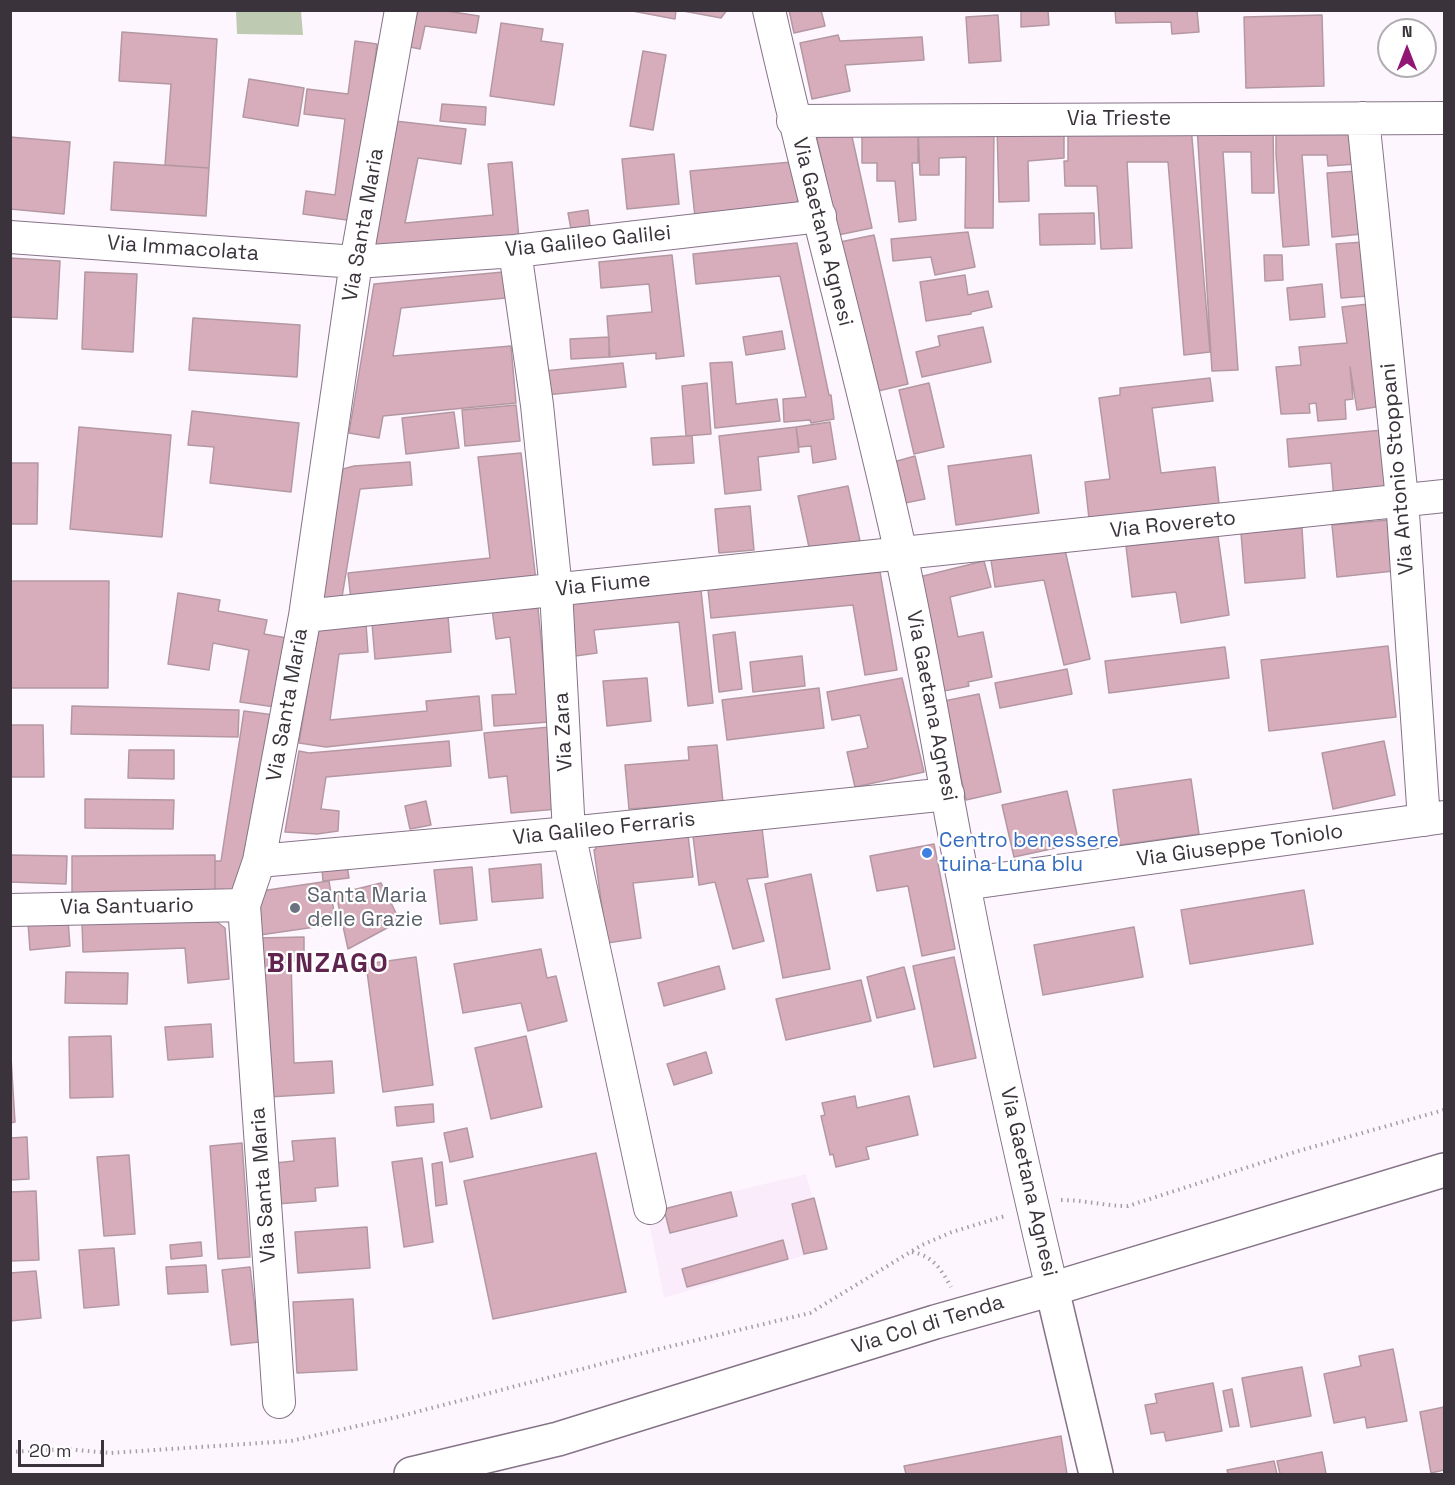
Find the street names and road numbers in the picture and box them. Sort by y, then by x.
street label: Via Trieste [1067,106,1171,132]
street label: Via Gaetana Agnesi [786,135,858,329]
street label: Via Santa Maria [338,146,390,304]
street label: Via Galileo Galilei [504,221,672,263]
street label: Via Immacolata [106,231,260,267]
street label: Via Antonio Stoppani [1376,362,1420,576]
street label: Via Rovereto [1109,506,1237,544]
street label: Via Fiume [554,567,652,603]
street label: Via Gaetana Agnesi [900,609,962,803]
street label: Via Santa Maria [262,626,314,784]
street label: Via Zara [549,692,579,772]
street label: Via Galileo Ferraris [512,807,696,851]
street label: Via Giuseppe Toniolo [1135,819,1345,873]
street label: Via Santuario [60,893,194,921]
street label: Via Gaetana Agnesi [994,1085,1062,1279]
street label: Via Santa Maria [246,1107,282,1263]
street label: Via Col di Tenda [849,1290,1007,1360]

